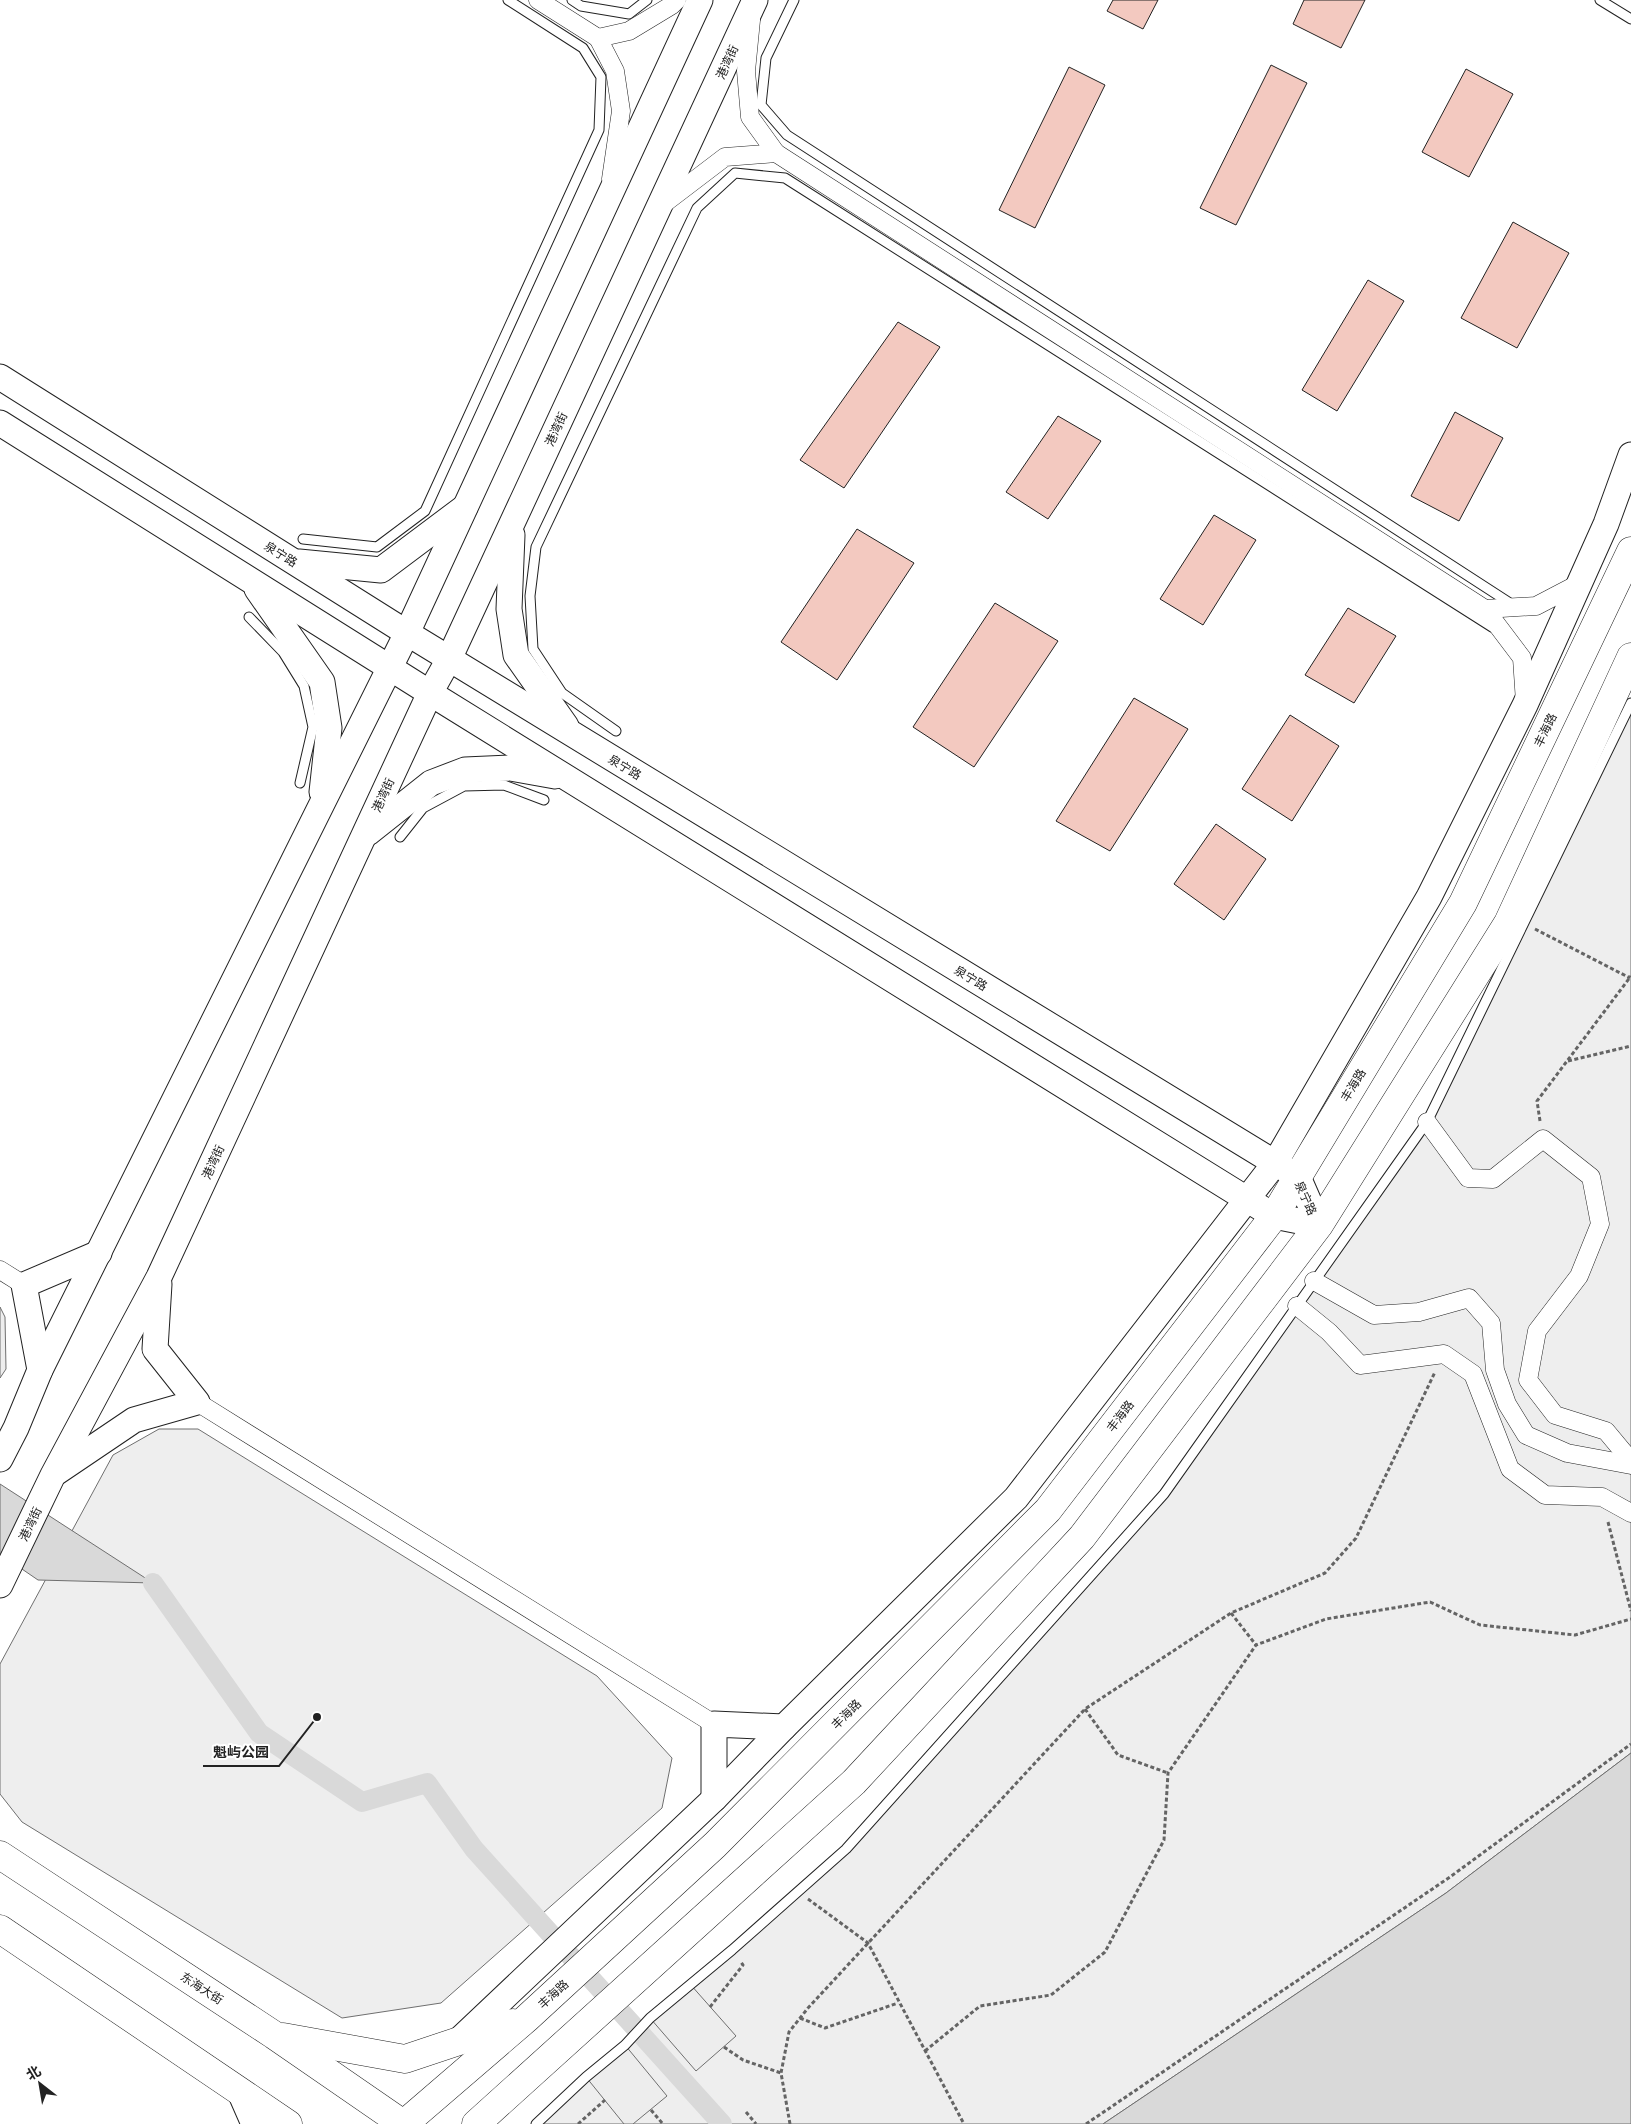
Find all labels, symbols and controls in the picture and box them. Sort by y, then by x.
street label: 港湾街 [713,43,741,81]
street label: 港湾街 [542,410,570,448]
street label: 泉宁路 [262,538,300,570]
street label: 丰海路 [1530,711,1560,749]
street label: 泉宁路 [606,751,644,783]
street label: 港湾街 [369,776,397,814]
street label: 泉宁路 [952,962,990,994]
street label: 丰海路 [1337,1066,1369,1104]
street label: 港湾街 [199,1143,227,1181]
street label: 泉宁路 [1292,1178,1320,1218]
street label: 丰海路 [1103,1397,1137,1435]
street label: 港湾街 [15,1505,45,1543]
street label: 丰海路 [828,1696,864,1732]
callout: 魁屿公园 [203,1737,279,1766]
text: 魁屿公园 [213,1742,269,1761]
street label: 东海大街 [178,1969,226,2007]
street label: 丰海路 [535,1976,571,2012]
north arrow [15,2059,65,2109]
text: 北 [22,2061,44,2084]

